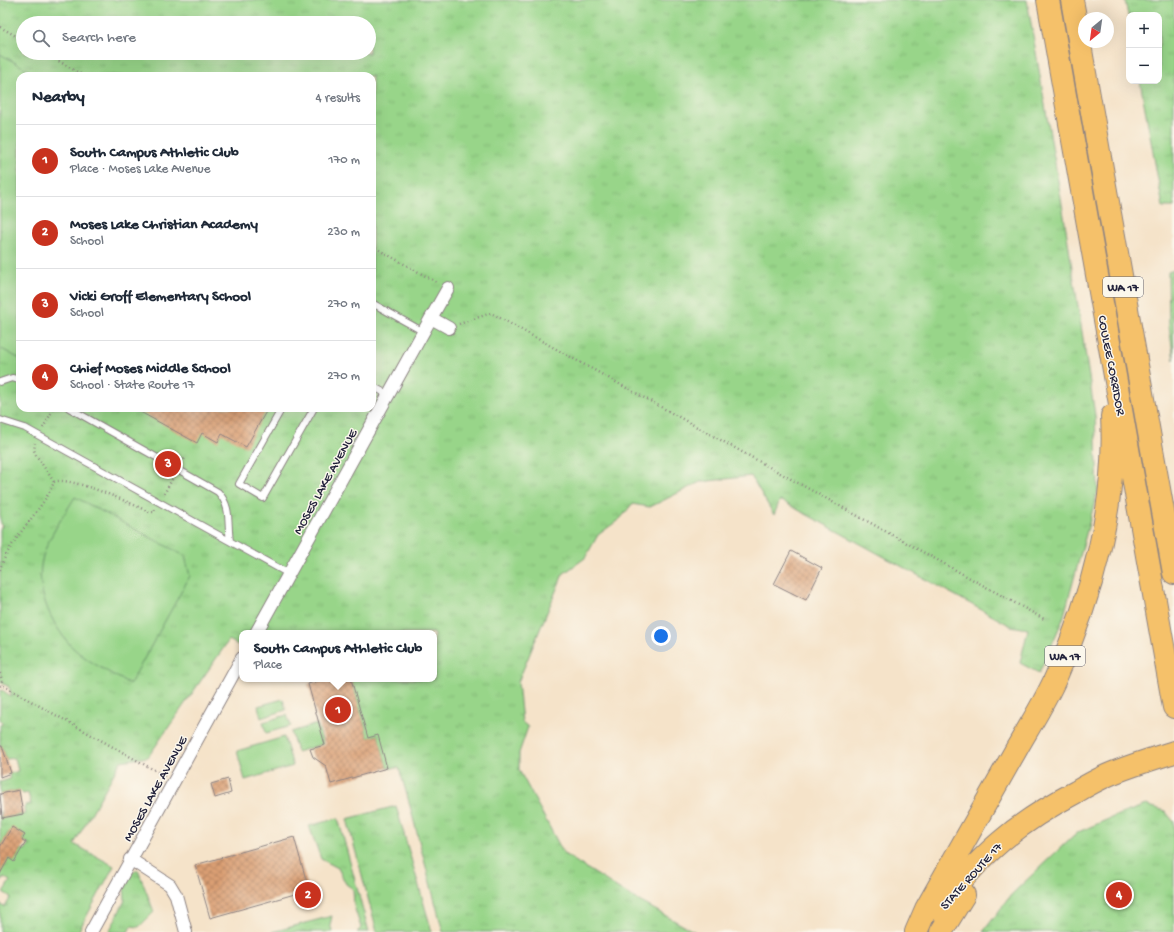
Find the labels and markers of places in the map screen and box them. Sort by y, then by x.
pin: 3 [155,449,181,479]
pin: 1 [325,695,351,725]
pin: 2 [295,880,321,910]
pin: 4 [1106,880,1132,910]

